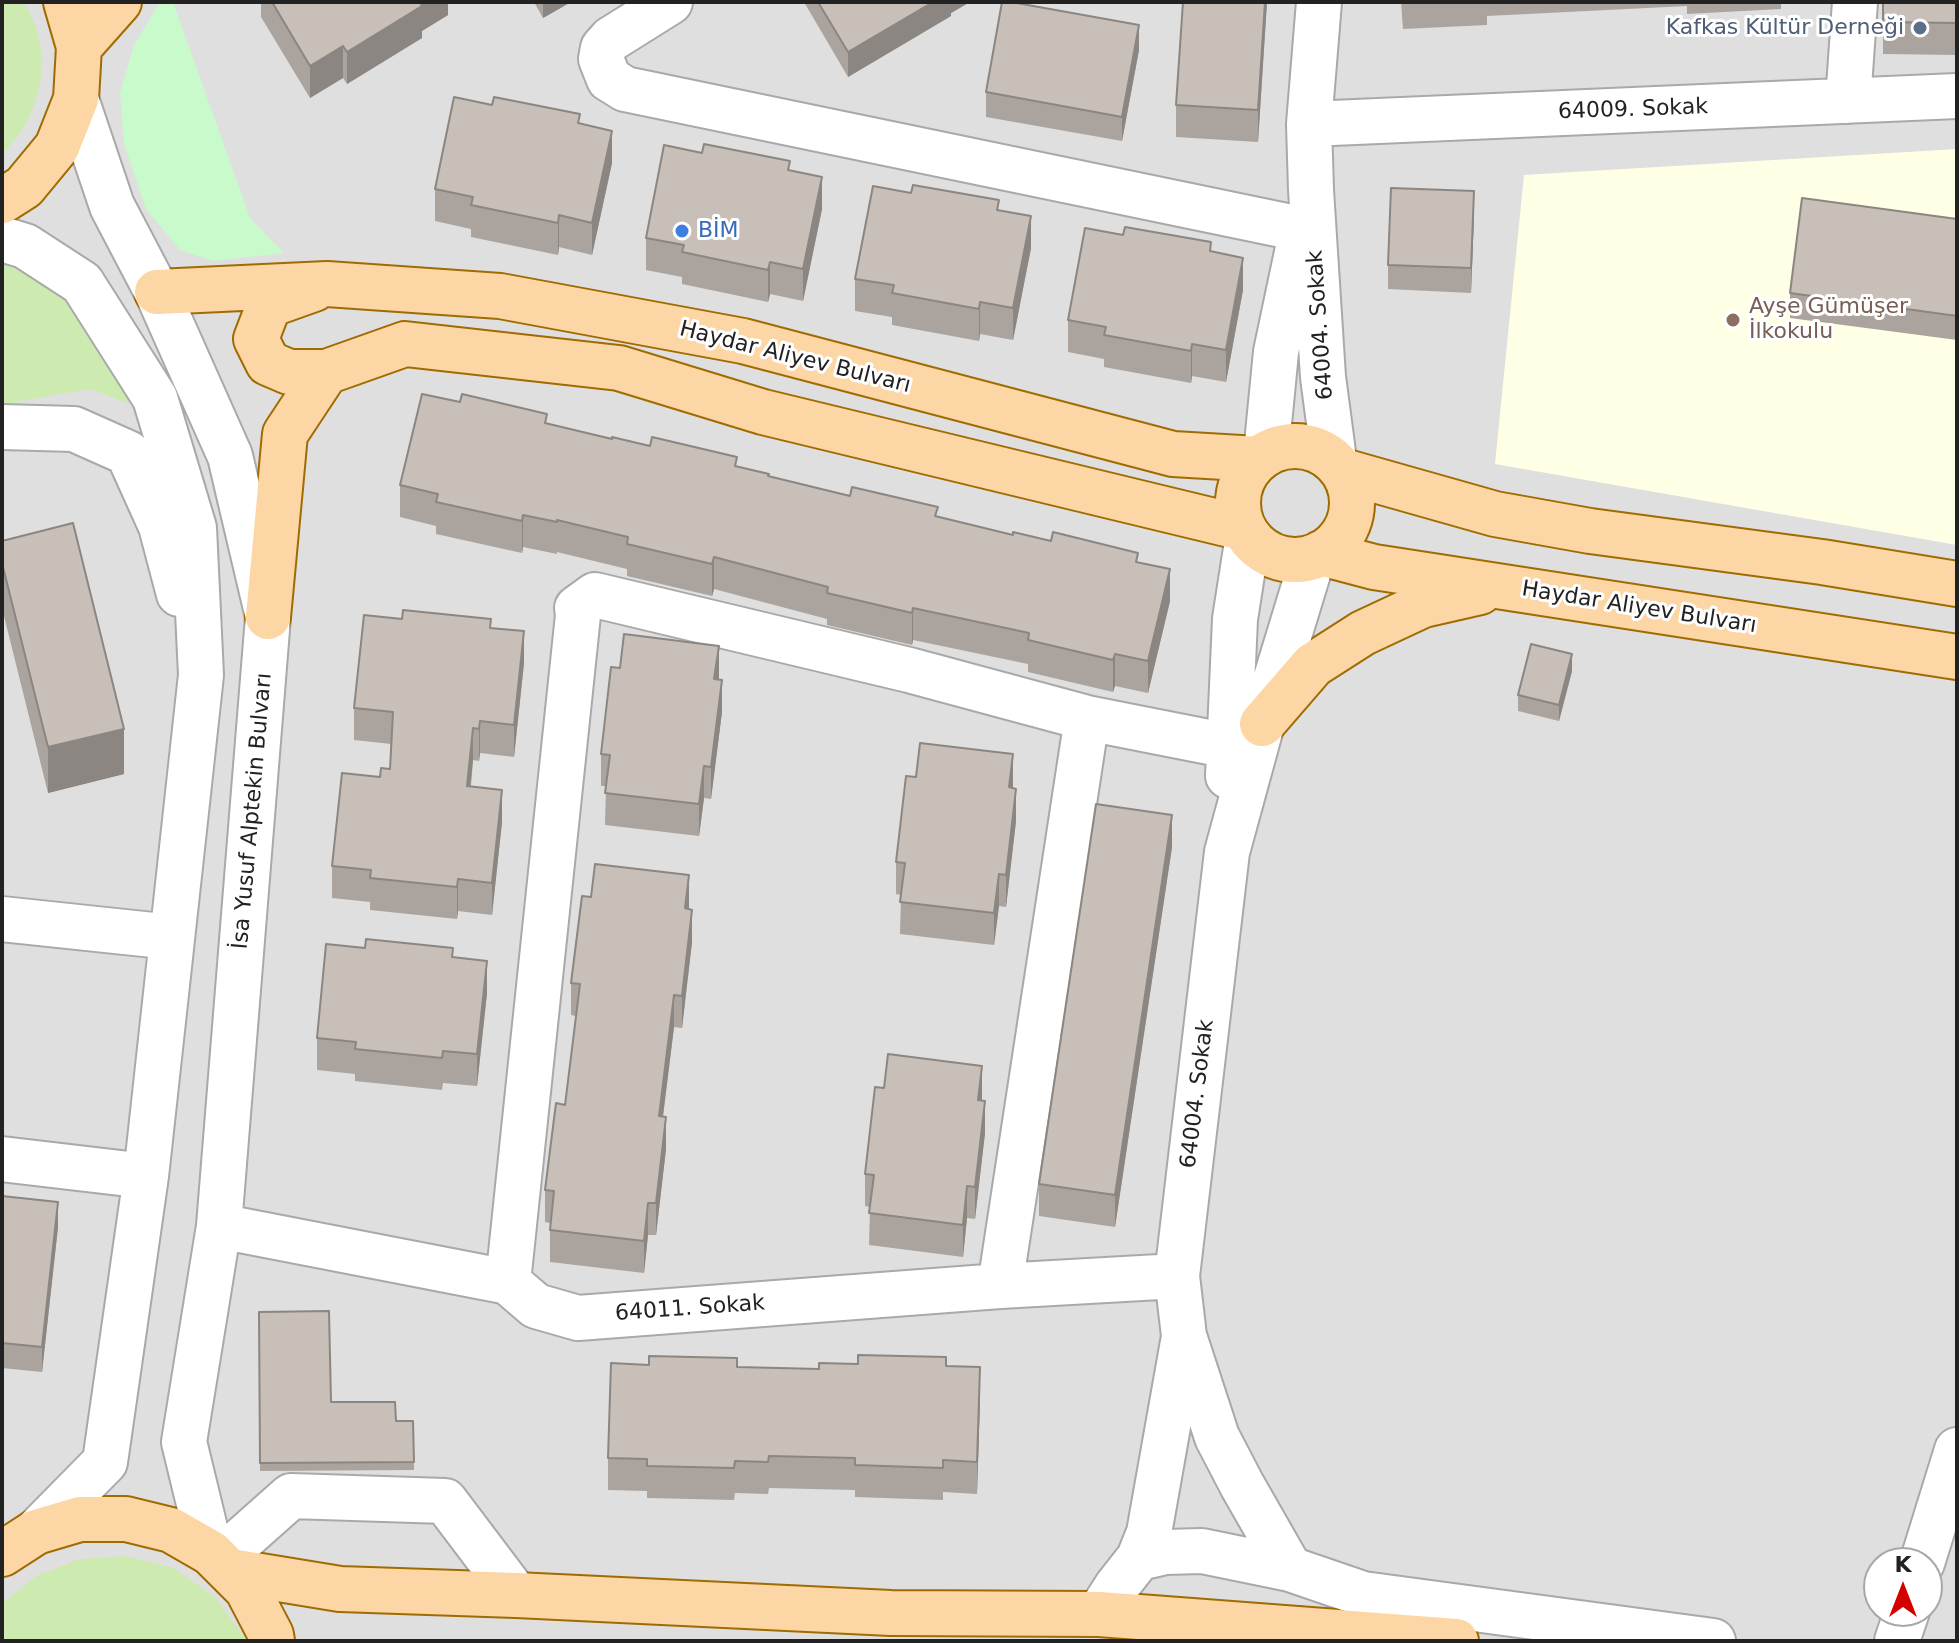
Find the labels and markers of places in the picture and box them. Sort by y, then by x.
place label: Kafkas Kültür Derneği [1666,15,1904,41]
marker: Kafkas Kültür Derneği [1911,19,1929,37]
place label: BİM [698,218,739,244]
marker: BİM [673,222,691,240]
place label: Ayşe Gümüşer İlkokulu [1749,294,1908,346]
marker: Ayşe Gümüşer İlkokulu [1724,311,1742,329]

